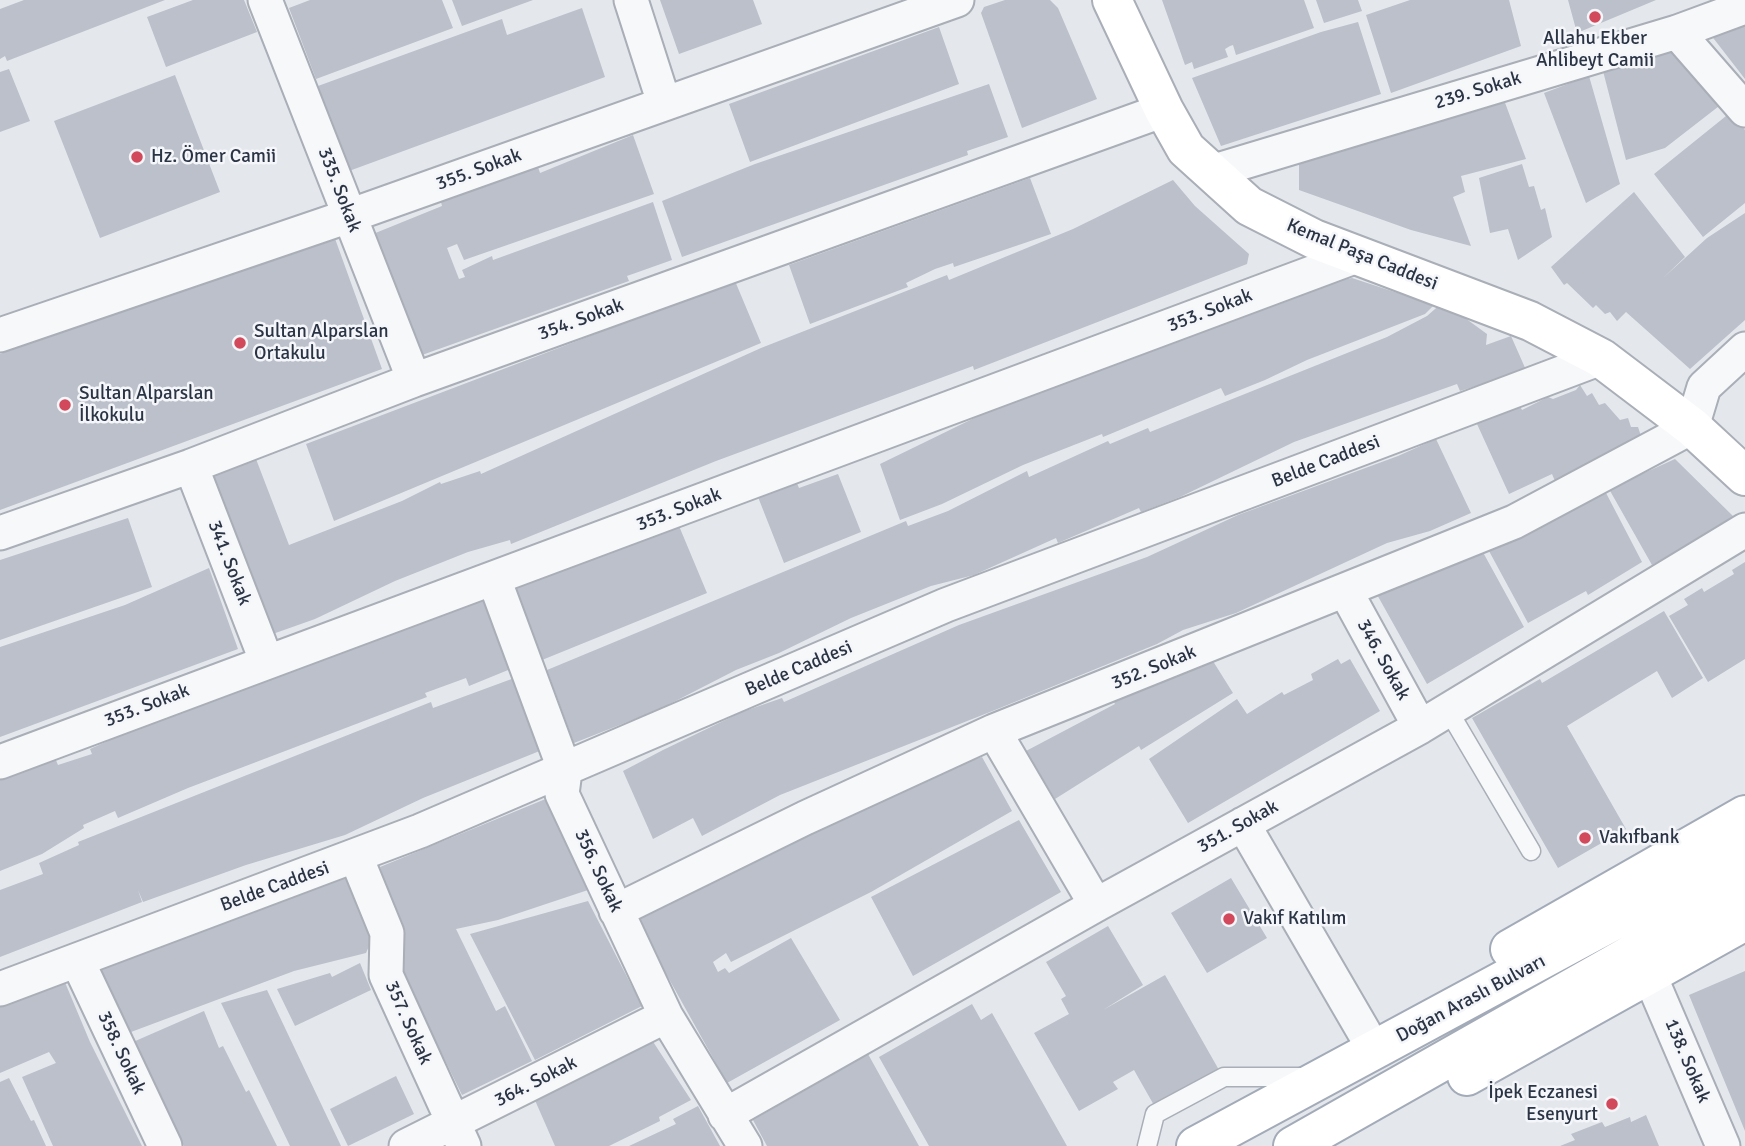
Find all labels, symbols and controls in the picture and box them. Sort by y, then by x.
marker: Allahu Ekber Ahlibeyt Camii [1587,9,1603,25]
place label: Allahu Ekber Ahlibeyt Camii [1536,28,1654,72]
street label: 239. Sokak [1432,67,1524,115]
street label: 335. Sokak [312,144,366,236]
street label: 355. Sokak [433,144,525,196]
place label: Hz. Ömer Camii [151,146,276,168]
marker: Hz. Ömer Camii [129,149,145,165]
street label: Kemal Paşa Caddesi [1283,214,1441,296]
street label: 353. Sokak [1164,284,1256,338]
street label: 354. Sokak [535,294,627,346]
place label: Sultan Alparslan Ortakulu [254,321,389,365]
marker: Sultan Alparslan Ortakulu [232,335,248,351]
place label: Sultan Alparslan İlkokulu [79,383,214,427]
marker: Sultan Alparslan İlkokulu [57,397,73,413]
street label: Belde Caddesi [1269,431,1383,493]
street label: 353. Sokak [633,483,725,537]
street label: 341. Sokak [202,517,256,609]
street label: 346. Sokak [1351,616,1415,704]
street label: Belde Caddesi [742,636,856,702]
street label: 352. Sokak [1108,641,1200,695]
street label: 353. Sokak [101,679,193,733]
street label: 351. Sokak [1194,795,1282,859]
street label: 356. Sokak [569,826,627,916]
place label: Vakıfbank [1599,827,1679,849]
marker: Vakıfbank [1577,830,1593,846]
street label: Belde Caddesi [217,857,333,917]
place label: Vakıf Katılım [1243,908,1346,930]
marker: Vakıf Katılım [1221,911,1237,927]
street label: Doğan Araslı Bulvarı [1393,950,1549,1048]
street label: 357. Sokak [379,978,437,1068]
street label: 358. Sokak [92,1008,150,1098]
street label: 138. Sokak [1659,1016,1715,1106]
street label: 364. Sokak [491,1052,581,1112]
place label: İpek Eczanesi Esenyurt [1488,1082,1598,1126]
marker: İpek Eczanesi Esenyurt [1604,1096,1620,1112]

